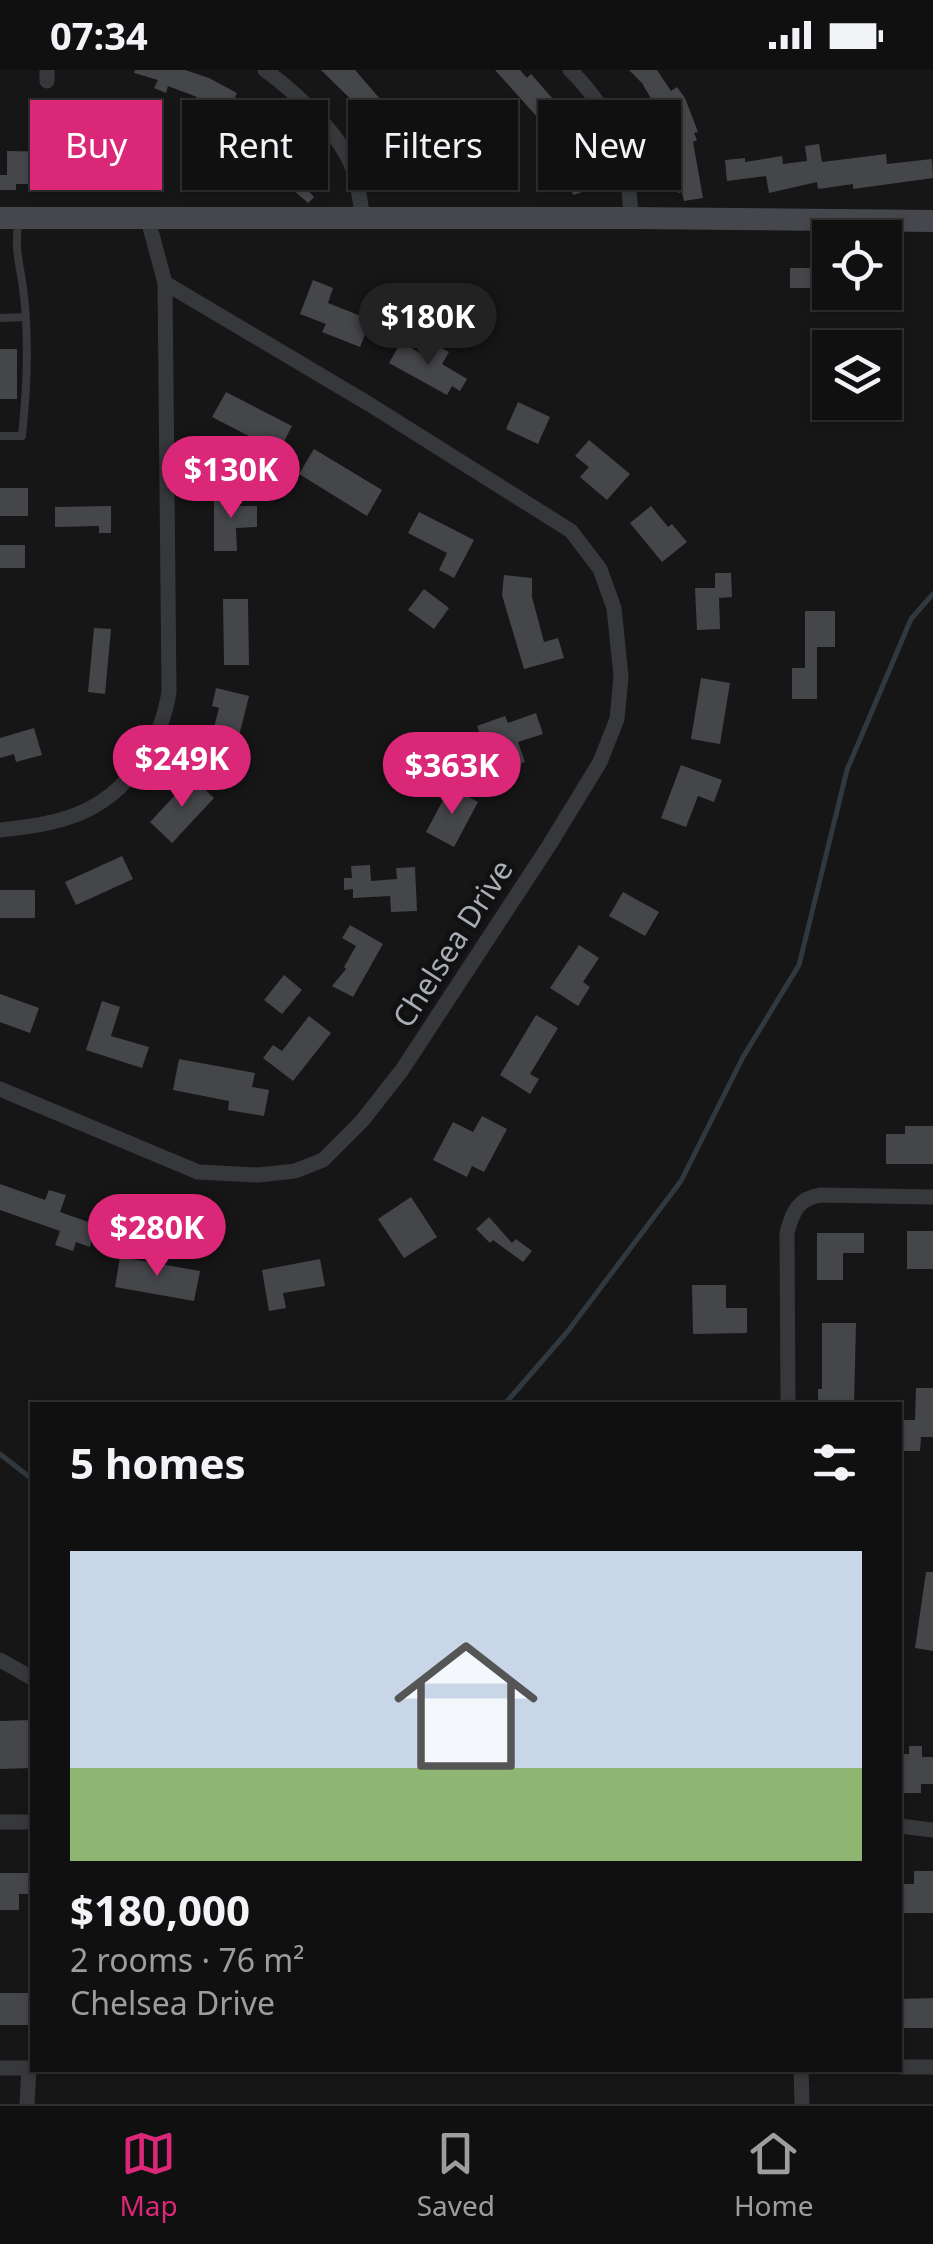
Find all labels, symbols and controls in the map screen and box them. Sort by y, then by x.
text: 07:34 [50,9,148,61]
chip: Buy [30,100,162,190]
chip: Rent [182,100,328,190]
chip: Filters [348,100,518,190]
chip: New [538,100,681,190]
map controls [812,220,902,420]
button: locate [812,220,902,310]
pin: $180K [358,283,498,368]
text: $180K [381,294,475,337]
button: layers [812,330,902,420]
pin: $130K [161,436,301,521]
text: $130K [184,447,278,490]
pin: $249K [112,725,252,810]
pin: $363K [382,732,522,817]
text: $249K [135,736,229,779]
text: $363K [405,743,499,786]
street label: Chelsea Drive [382,851,522,1035]
pin: $280K [87,1194,227,1279]
text: $280K [110,1205,204,1248]
text: 5 homes [70,1434,246,1491]
icon: filters [807,1435,862,1490]
icon: home [376,1616,556,1796]
text: $180,000 [70,1881,250,1938]
text: 2 rooms · 76 m² [70,1938,304,1981]
text: Chelsea Drive [70,1981,275,2024]
tab: Map [119,2126,178,2224]
tab: Saved [417,2126,495,2224]
tab: Home [734,2126,814,2224]

